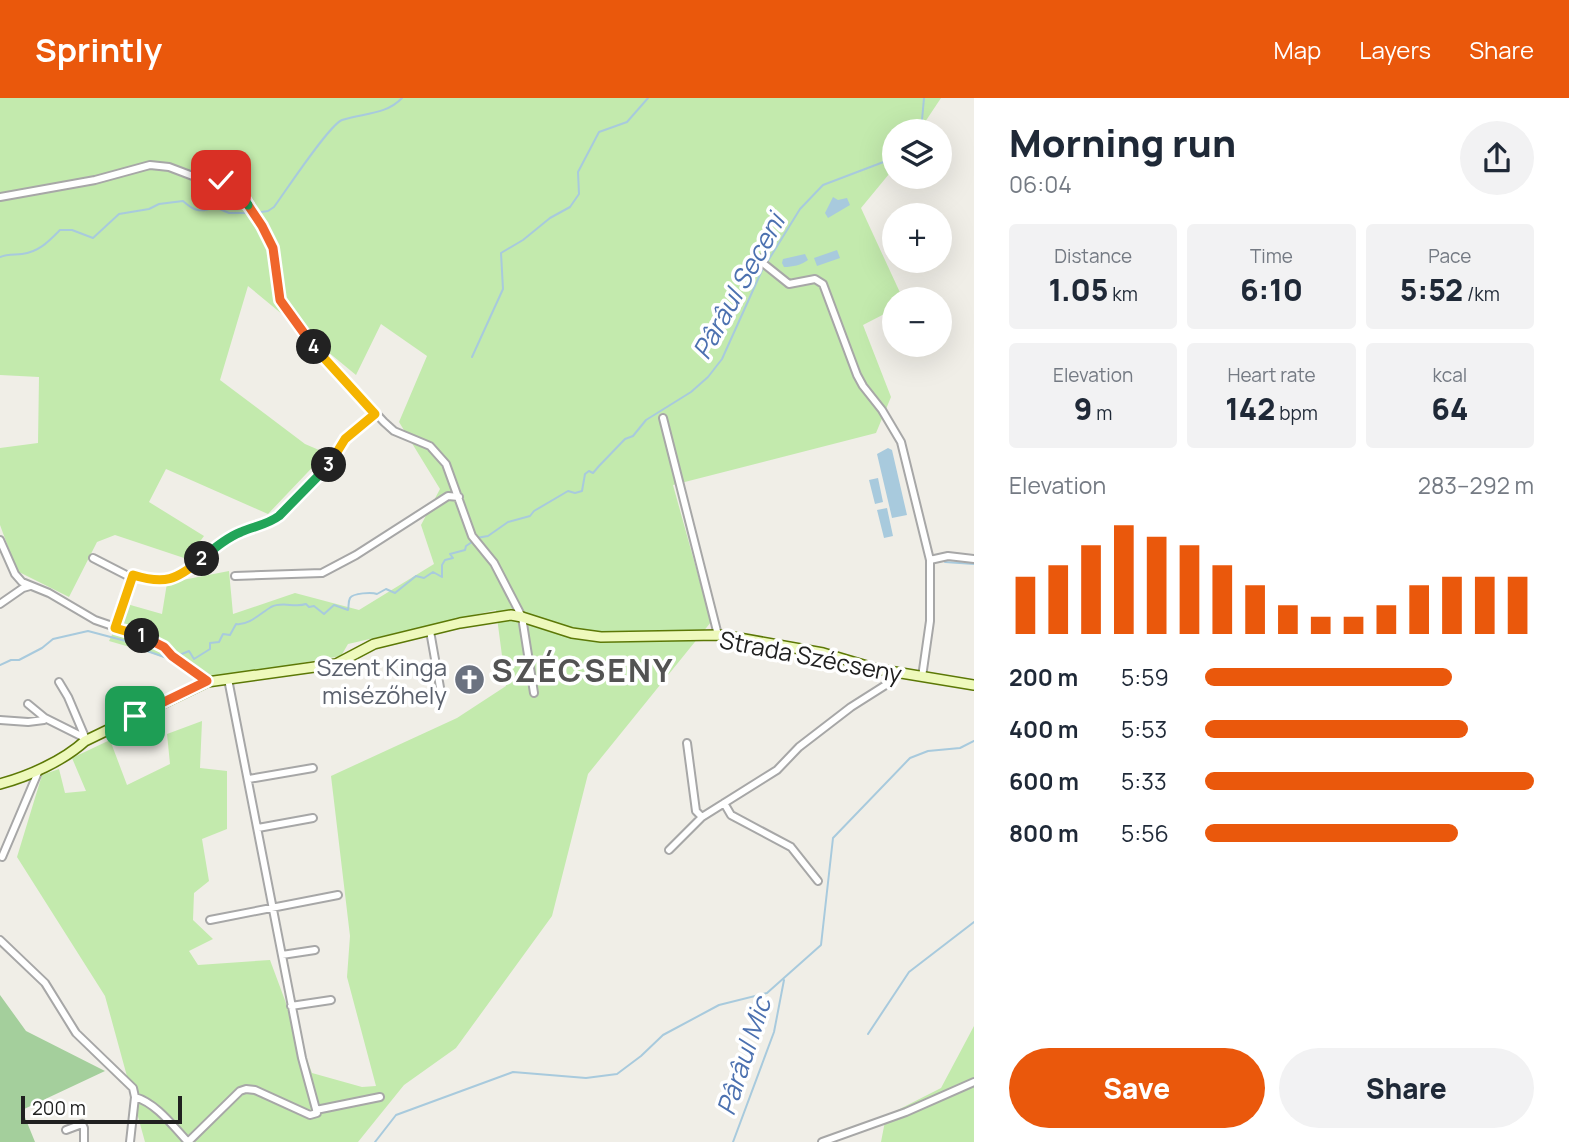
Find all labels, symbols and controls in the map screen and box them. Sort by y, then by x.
text: Sprintly [35,27,162,72]
text: Map [1274,33,1321,66]
text: Layers [1359,33,1431,66]
text: Share [1469,33,1534,66]
text: Morning run [1009,116,1236,168]
map controls [882,119,952,357]
button: layers [882,119,952,189]
button: share [1460,121,1534,195]
pin [191,150,251,210]
icon: check [202,161,240,199]
text: 06:04 [1009,168,1072,200]
button: + [882,203,952,273]
water label: Pârâul Seceni [683,204,794,365]
text: Distance [1054,243,1132,269]
text: Time [1250,243,1293,269]
text: Pace [1428,243,1471,269]
text: 1.05 [1049,269,1108,310]
text: 6:10 [1240,269,1303,310]
text: 5:52 [1400,269,1463,310]
text: km [1108,281,1138,307]
text: /km [1463,281,1500,307]
button: − [882,287,952,357]
pin: 4 [296,330,332,364]
text: 4 [308,333,319,359]
text: Elevation [1053,362,1133,388]
text: Heart rate [1227,362,1316,388]
text: kcal [1432,362,1467,388]
text: 9 [1074,388,1093,429]
text: 142 [1225,388,1275,429]
text: 64 [1431,388,1468,429]
text: m [1093,400,1112,426]
text: bpm [1275,400,1318,426]
pin: 3 [312,448,346,482]
text: 3 [323,451,334,477]
text: Elevation [1009,469,1106,501]
text: 283–292 m [1418,469,1534,501]
pin: 2 [184,542,220,576]
text: 2 [196,545,207,571]
pin: 1 [124,618,160,654]
text: 1 [137,622,146,648]
street label: Strada Szécseny [717,622,905,690]
district label: SZÉCSENY [491,648,675,692]
place label: Szent Kinga misézőhely [316,650,447,711]
text: 200 m [1009,661,1078,693]
text: 5:59 [1121,661,1169,693]
church icon: Szent Kinga misézőhely [453,663,487,697]
pin [105,686,165,746]
icon: arrive [116,697,154,735]
text: 400 m [1009,713,1079,745]
text: 5:53 [1121,713,1167,745]
text: 600 m [1009,765,1079,797]
text: 5:33 [1121,765,1167,797]
text: 800 m [1009,817,1079,849]
text: 5:56 [1121,817,1169,849]
water label: Pârâul Mic [707,990,780,1120]
button: Save [1009,1048,1265,1128]
button: Share [1279,1048,1534,1128]
scale bar [21,1093,182,1125]
text: 200 m [32,1095,86,1121]

